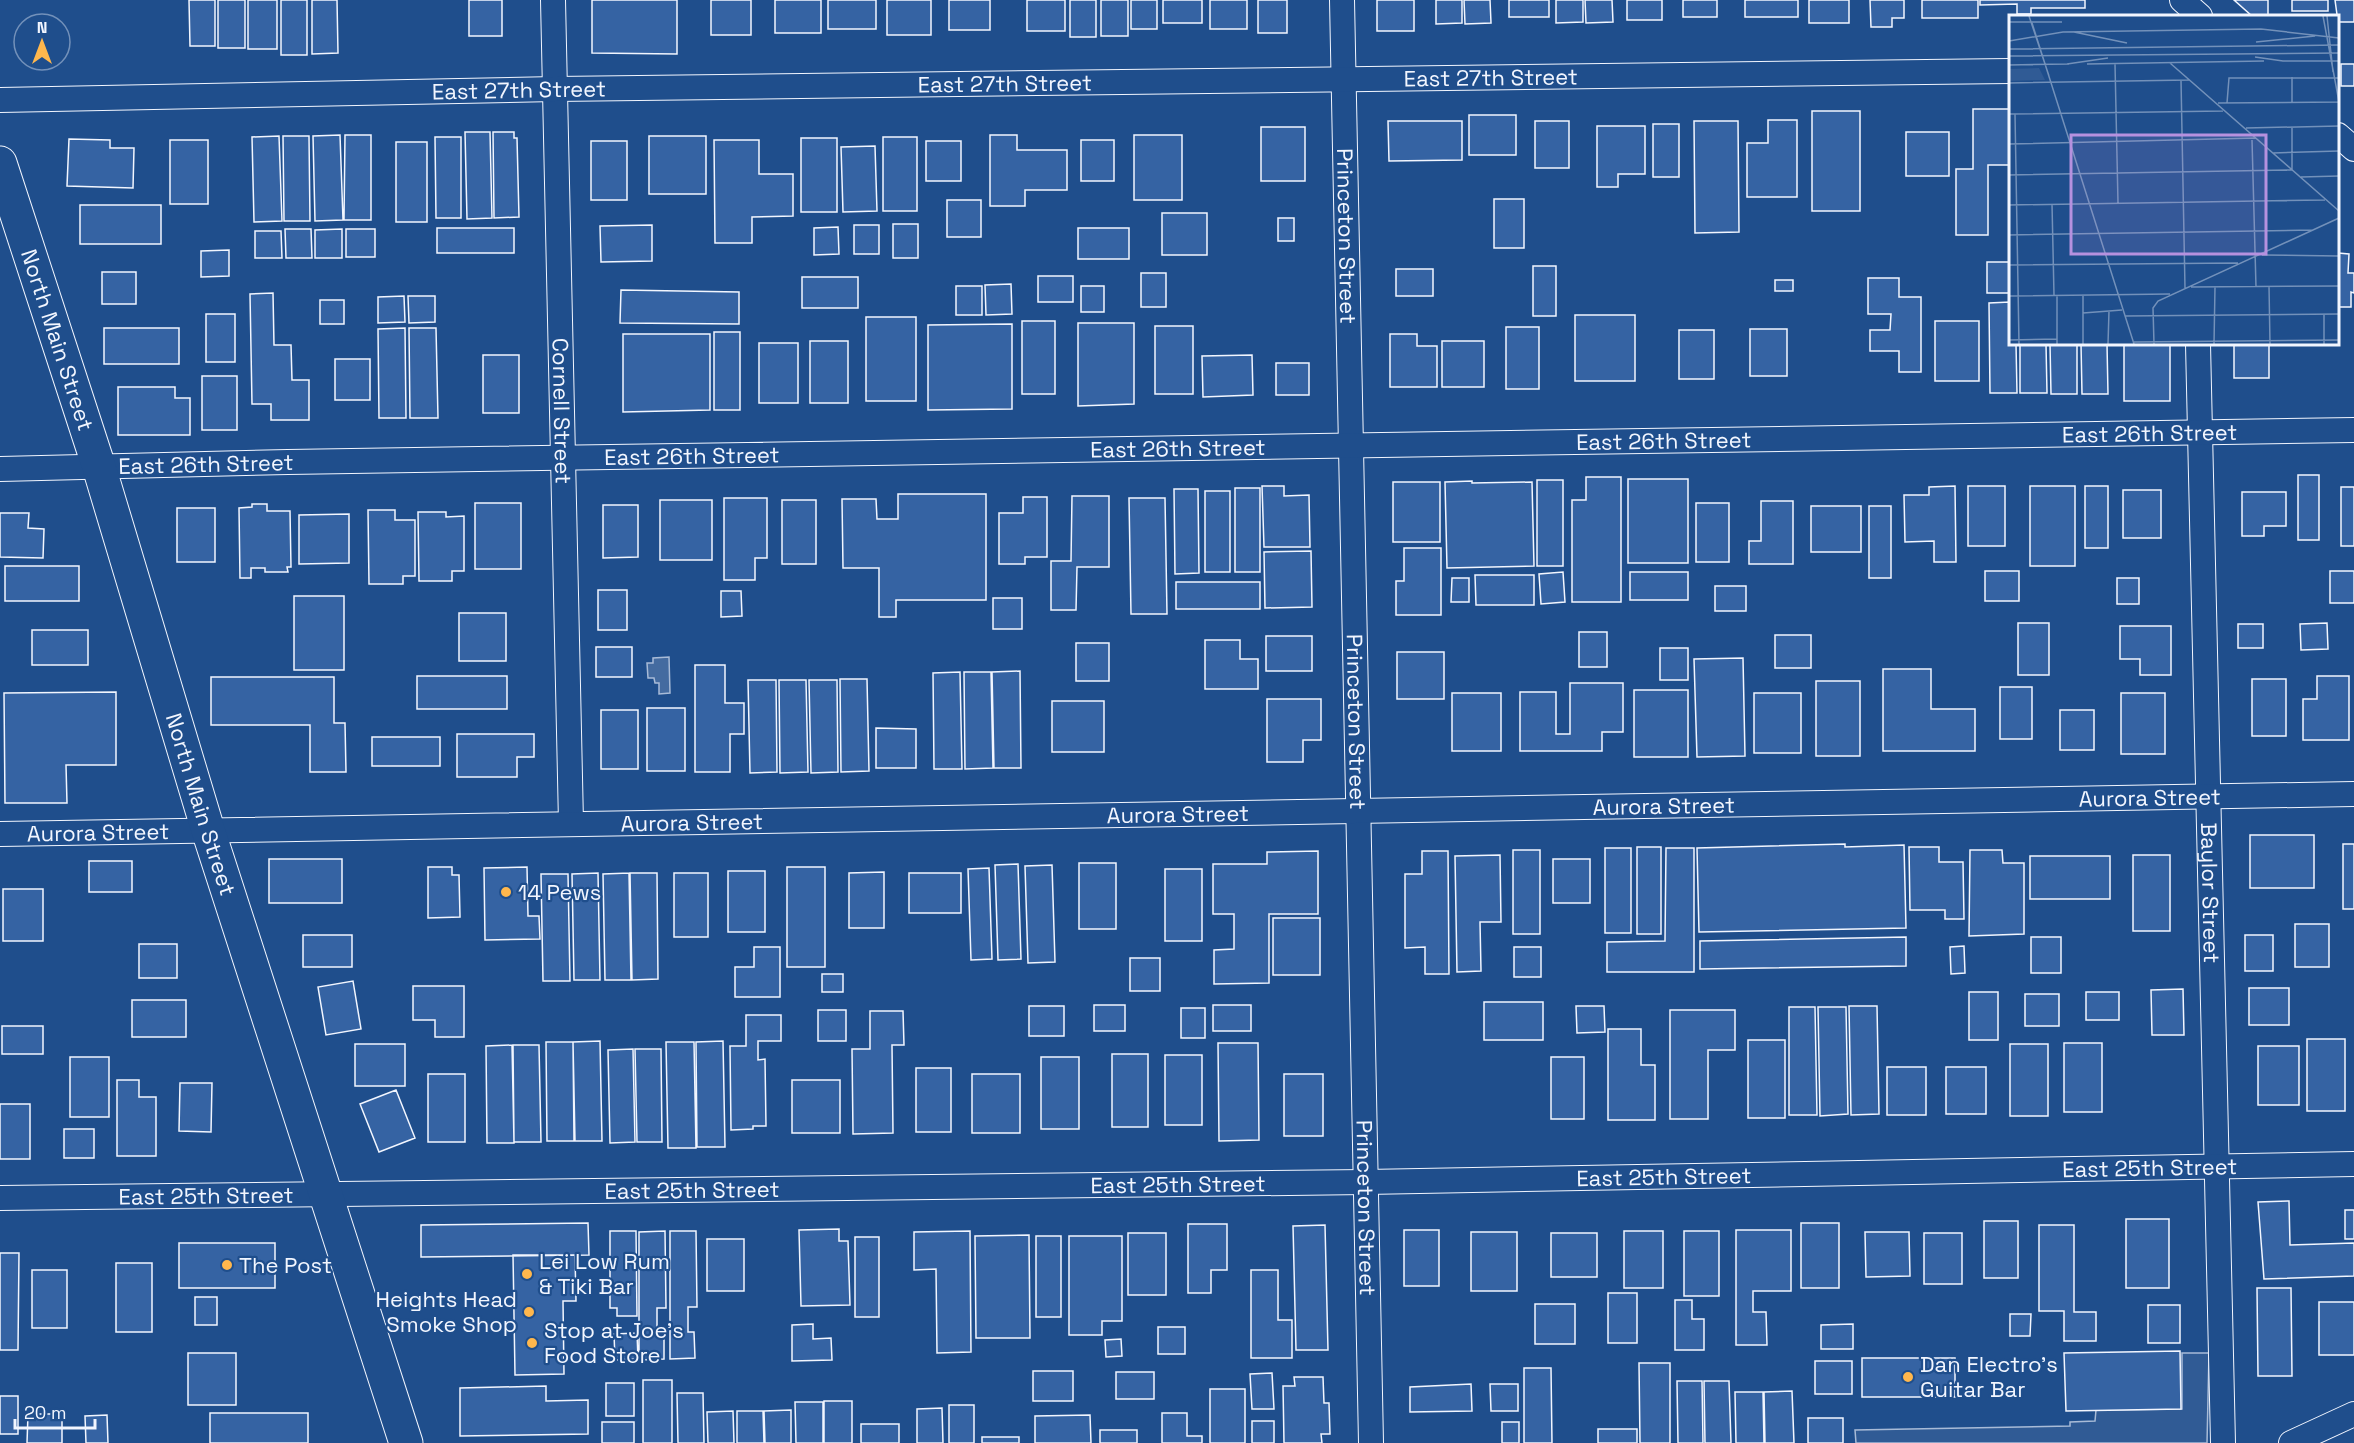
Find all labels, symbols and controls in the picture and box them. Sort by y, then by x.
north arrow [12,12,72,72]
inset map [2009,15,2339,345]
text: N [37,17,47,38]
street label: East 27th Street [1404,62,1578,92]
street label: East 27th Street [918,68,1092,99]
street label: East 27th Street [432,74,606,105]
street label: Princeton Street [1331,148,1363,324]
street label: North Main Street [15,246,100,434]
street label: Cornell Street [546,337,578,484]
street label: East 26th Street [2062,418,2238,449]
street label: East 26th Street [1576,425,1752,456]
street label: East 26th Street [1090,433,1266,464]
street label: East 26th Street [604,440,780,471]
street label: East 26th Street [118,448,294,480]
street label: Princeton Street [1341,634,1372,810]
street label: North Main Street [160,710,242,899]
street label: Aurora Street [2078,782,2221,813]
street label: Aurora Street [1592,791,1735,821]
street label: Aurora Street [1106,799,1249,829]
street label: Aurora Street [620,807,763,837]
street label: Aurora Street [27,817,169,848]
street label: Baylor Street [2195,822,2226,963]
place label: 14 Pews [518,878,601,906]
marker: 14 Pews [499,885,513,899]
street label: Princeton Street [1351,1120,1382,1296]
street label: East 25th Street [2062,1152,2238,1183]
street label: East 25th Street [1576,1161,1752,1192]
street label: East 25th Street [1090,1169,1266,1199]
street label: East 25th Street [604,1175,780,1205]
street label: East 25th Street [118,1181,294,1211]
place label: Lei Low Rum & Tiki Bar [539,1247,670,1300]
place label: The Post [239,1251,332,1279]
marker: The Post [220,1258,234,1272]
marker: Lei Low Rum & Tiki Bar [520,1267,534,1281]
place label: Heights Head Smoke Shop [376,1285,517,1338]
marker: Heights Head Smoke Shop [522,1305,536,1319]
place label: Stop at Joe's Food Store [544,1316,684,1369]
marker: Stop at Joe's Food Store [525,1336,539,1350]
place label: Dan Electro's Guitar Bar [1920,1350,2058,1403]
marker: Dan Electro's Guitar Bar [1901,1370,1915,1384]
scale bar [15,1392,94,1430]
text: 20 m [24,1401,67,1424]

